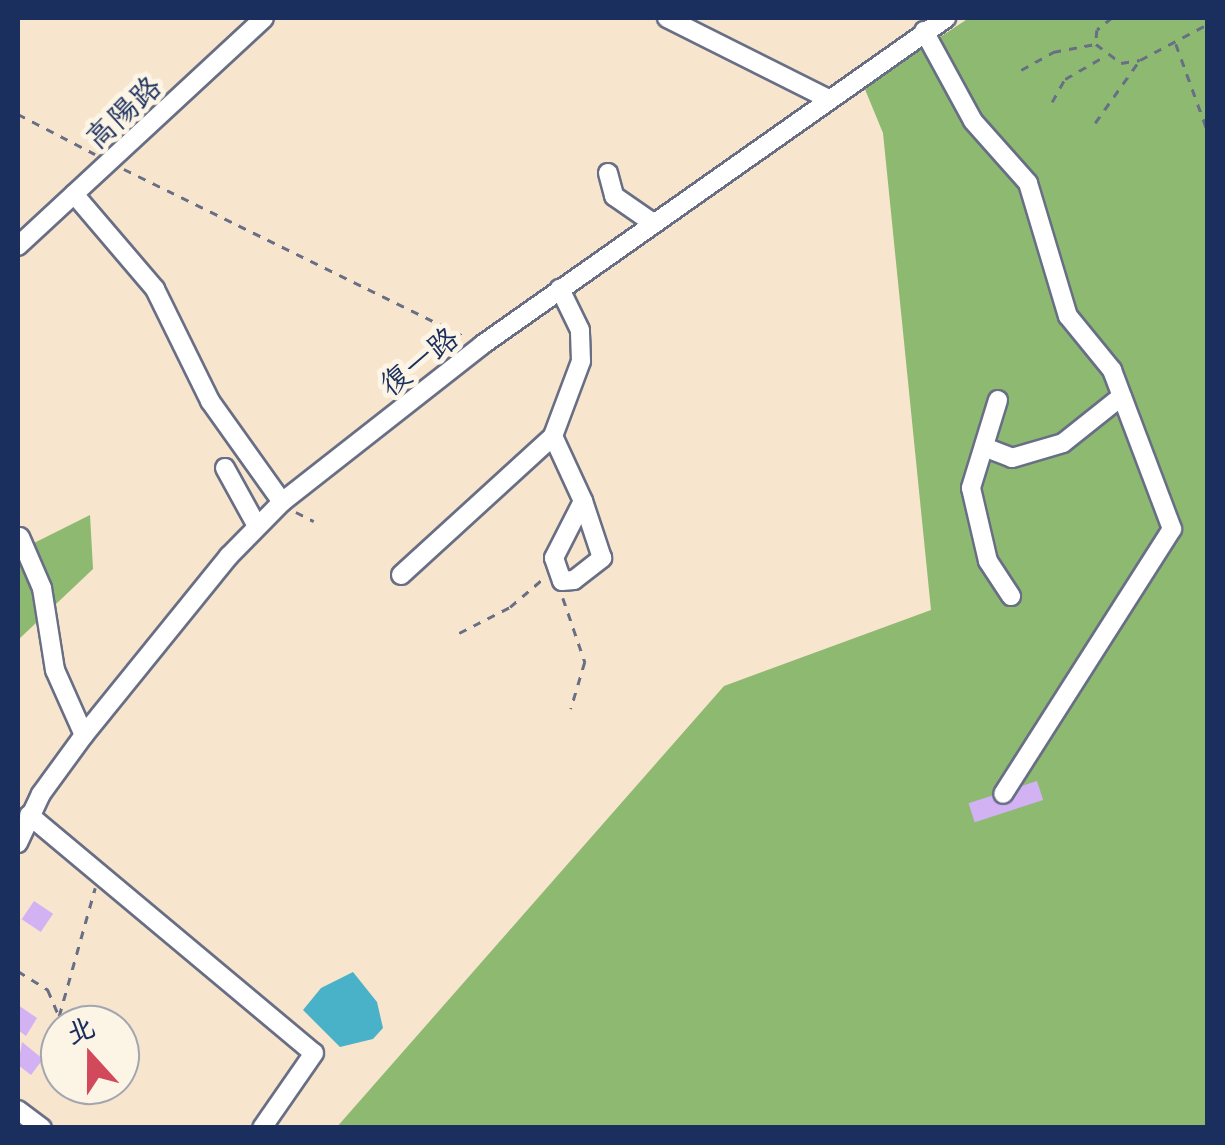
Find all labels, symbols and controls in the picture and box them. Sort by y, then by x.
street label: 高陽路 [77,67,167,155]
street label: 復一路 [371,318,465,402]
text: 北 [59,1003,101,1053]
north arrow [40,1005,140,1105]

